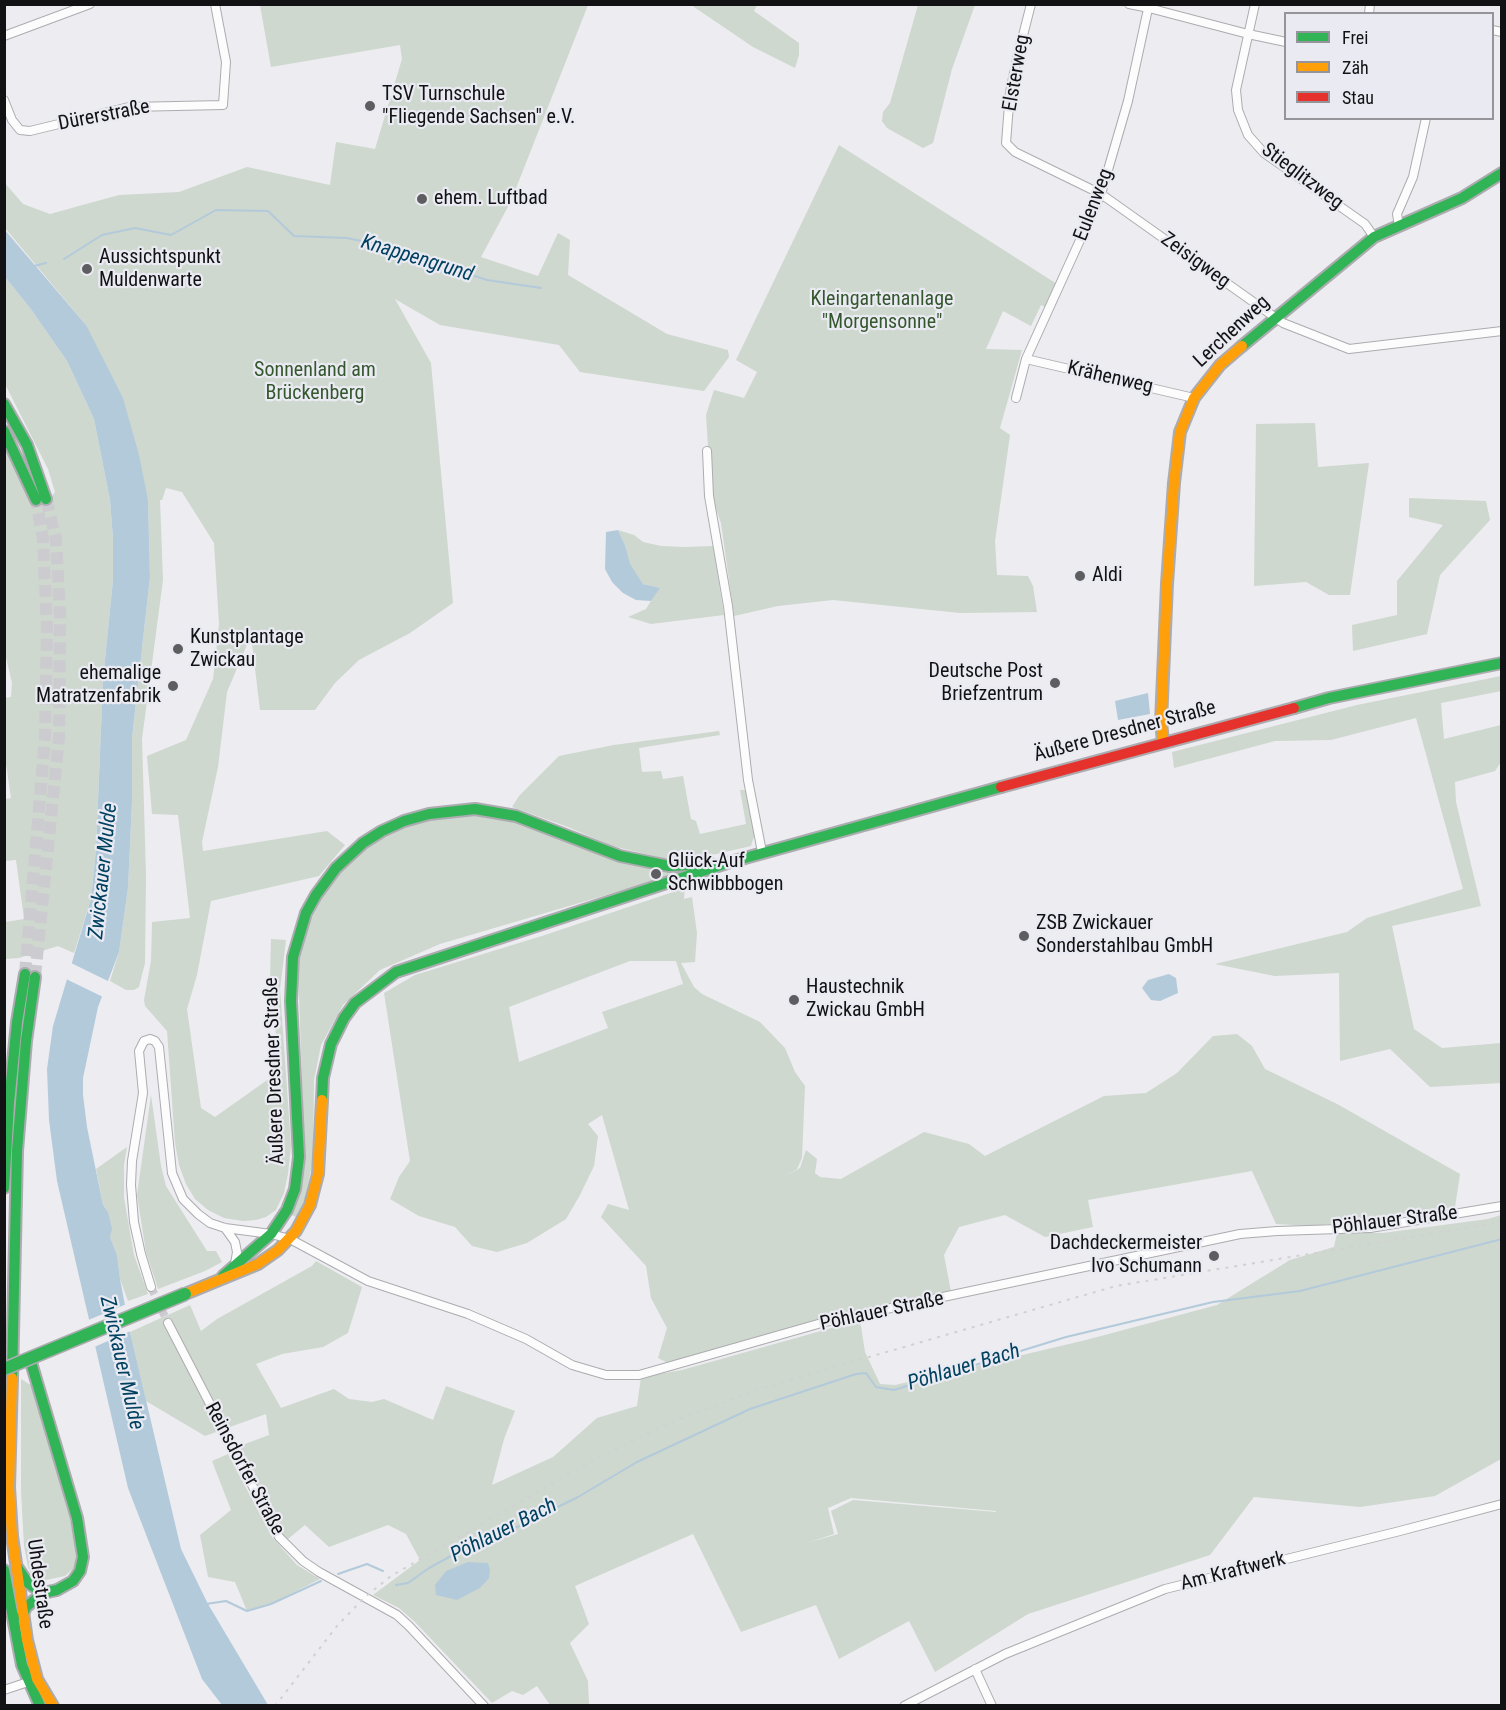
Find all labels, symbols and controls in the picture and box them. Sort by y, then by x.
legend [1284,12,1494,120]
text: Frei [1342,27,1368,48]
street label: Elsterweg [998,33,1036,113]
text: Zäh [1342,57,1369,78]
place label: TSV Turnschule "Fliegende Sachsen" e.V. [382,83,575,130]
text: Stau [1342,87,1374,108]
street label: Dürerstraße [56,95,152,137]
marker: TSV Turnschule "Fliegende Sachsen" e.V. [363,99,377,113]
street label: Stieglitzweg [1256,138,1348,216]
street label: Eulenweg [1069,166,1119,244]
place label: ehem. Luftbad [434,187,548,211]
marker: ehem. Luftbad [415,192,429,206]
street label: Zeisigweg [1156,228,1234,294]
water label: Knappengrund [358,230,476,288]
place label: Aussichtspunkt Muldenwarte [99,246,221,293]
marker: Aussichtspunkt Muldenwarte [80,262,94,276]
park label: Kleingartenanlage "Morgensonne" [811,288,953,335]
street label: Lerchenweg [1189,291,1275,373]
street label: Krähenweg [1065,357,1155,399]
park label: Sonnenland am Brückenberg [254,359,376,406]
place label: Aldi [1092,564,1123,588]
marker: Aldi [1073,569,1087,583]
place label: Kunstplantage Zwickau [190,626,304,673]
marker: Kunstplantage Zwickau [171,642,185,656]
place label: Deutsche Post Briefzentrum [929,660,1043,707]
place label: ehemalige Matratzenfabrik [36,662,161,709]
marker: Deutsche Post Briefzentrum [1048,676,1062,690]
marker: ehemalige Matratzenfabrik [166,679,180,693]
street label: Äußere Dresdner Straße [1031,696,1219,768]
water label: Zwickauer Mulde [84,802,124,940]
place label: Glück-Auf Schwibbbogen [668,850,783,897]
marker: Glück-Auf Schwibbbogen [649,867,663,881]
place label: ZSB Zwickauer Sonderstahlbau GmbH [1036,912,1213,959]
marker: ZSB Zwickauer Sonderstahlbau GmbH [1017,929,1031,943]
place label: Haustechnik Zwickau GmbH [806,976,925,1023]
street label: Äußere Dresdner Straße [260,977,290,1165]
marker: Haustechnik Zwickau GmbH [787,993,801,1007]
street label: Pöhlauer Straße [1331,1201,1459,1241]
place label: Dachdeckermeister Ivo Schumann [1050,1232,1202,1279]
marker: Dachdeckermeister Ivo Schumann [1207,1249,1221,1263]
street label: Pöhlauer Straße [818,1287,946,1337]
water label: Zwickauer Mulde [93,1294,149,1432]
water label: Pöhlauer Bach [905,1339,1023,1397]
street label: Reinsdorfer Straße [199,1398,289,1540]
water label: Pöhlauer Bach [447,1493,561,1569]
street label: Uhdestraße [21,1538,57,1630]
street label: Am Kraftwerk [1178,1547,1288,1597]

